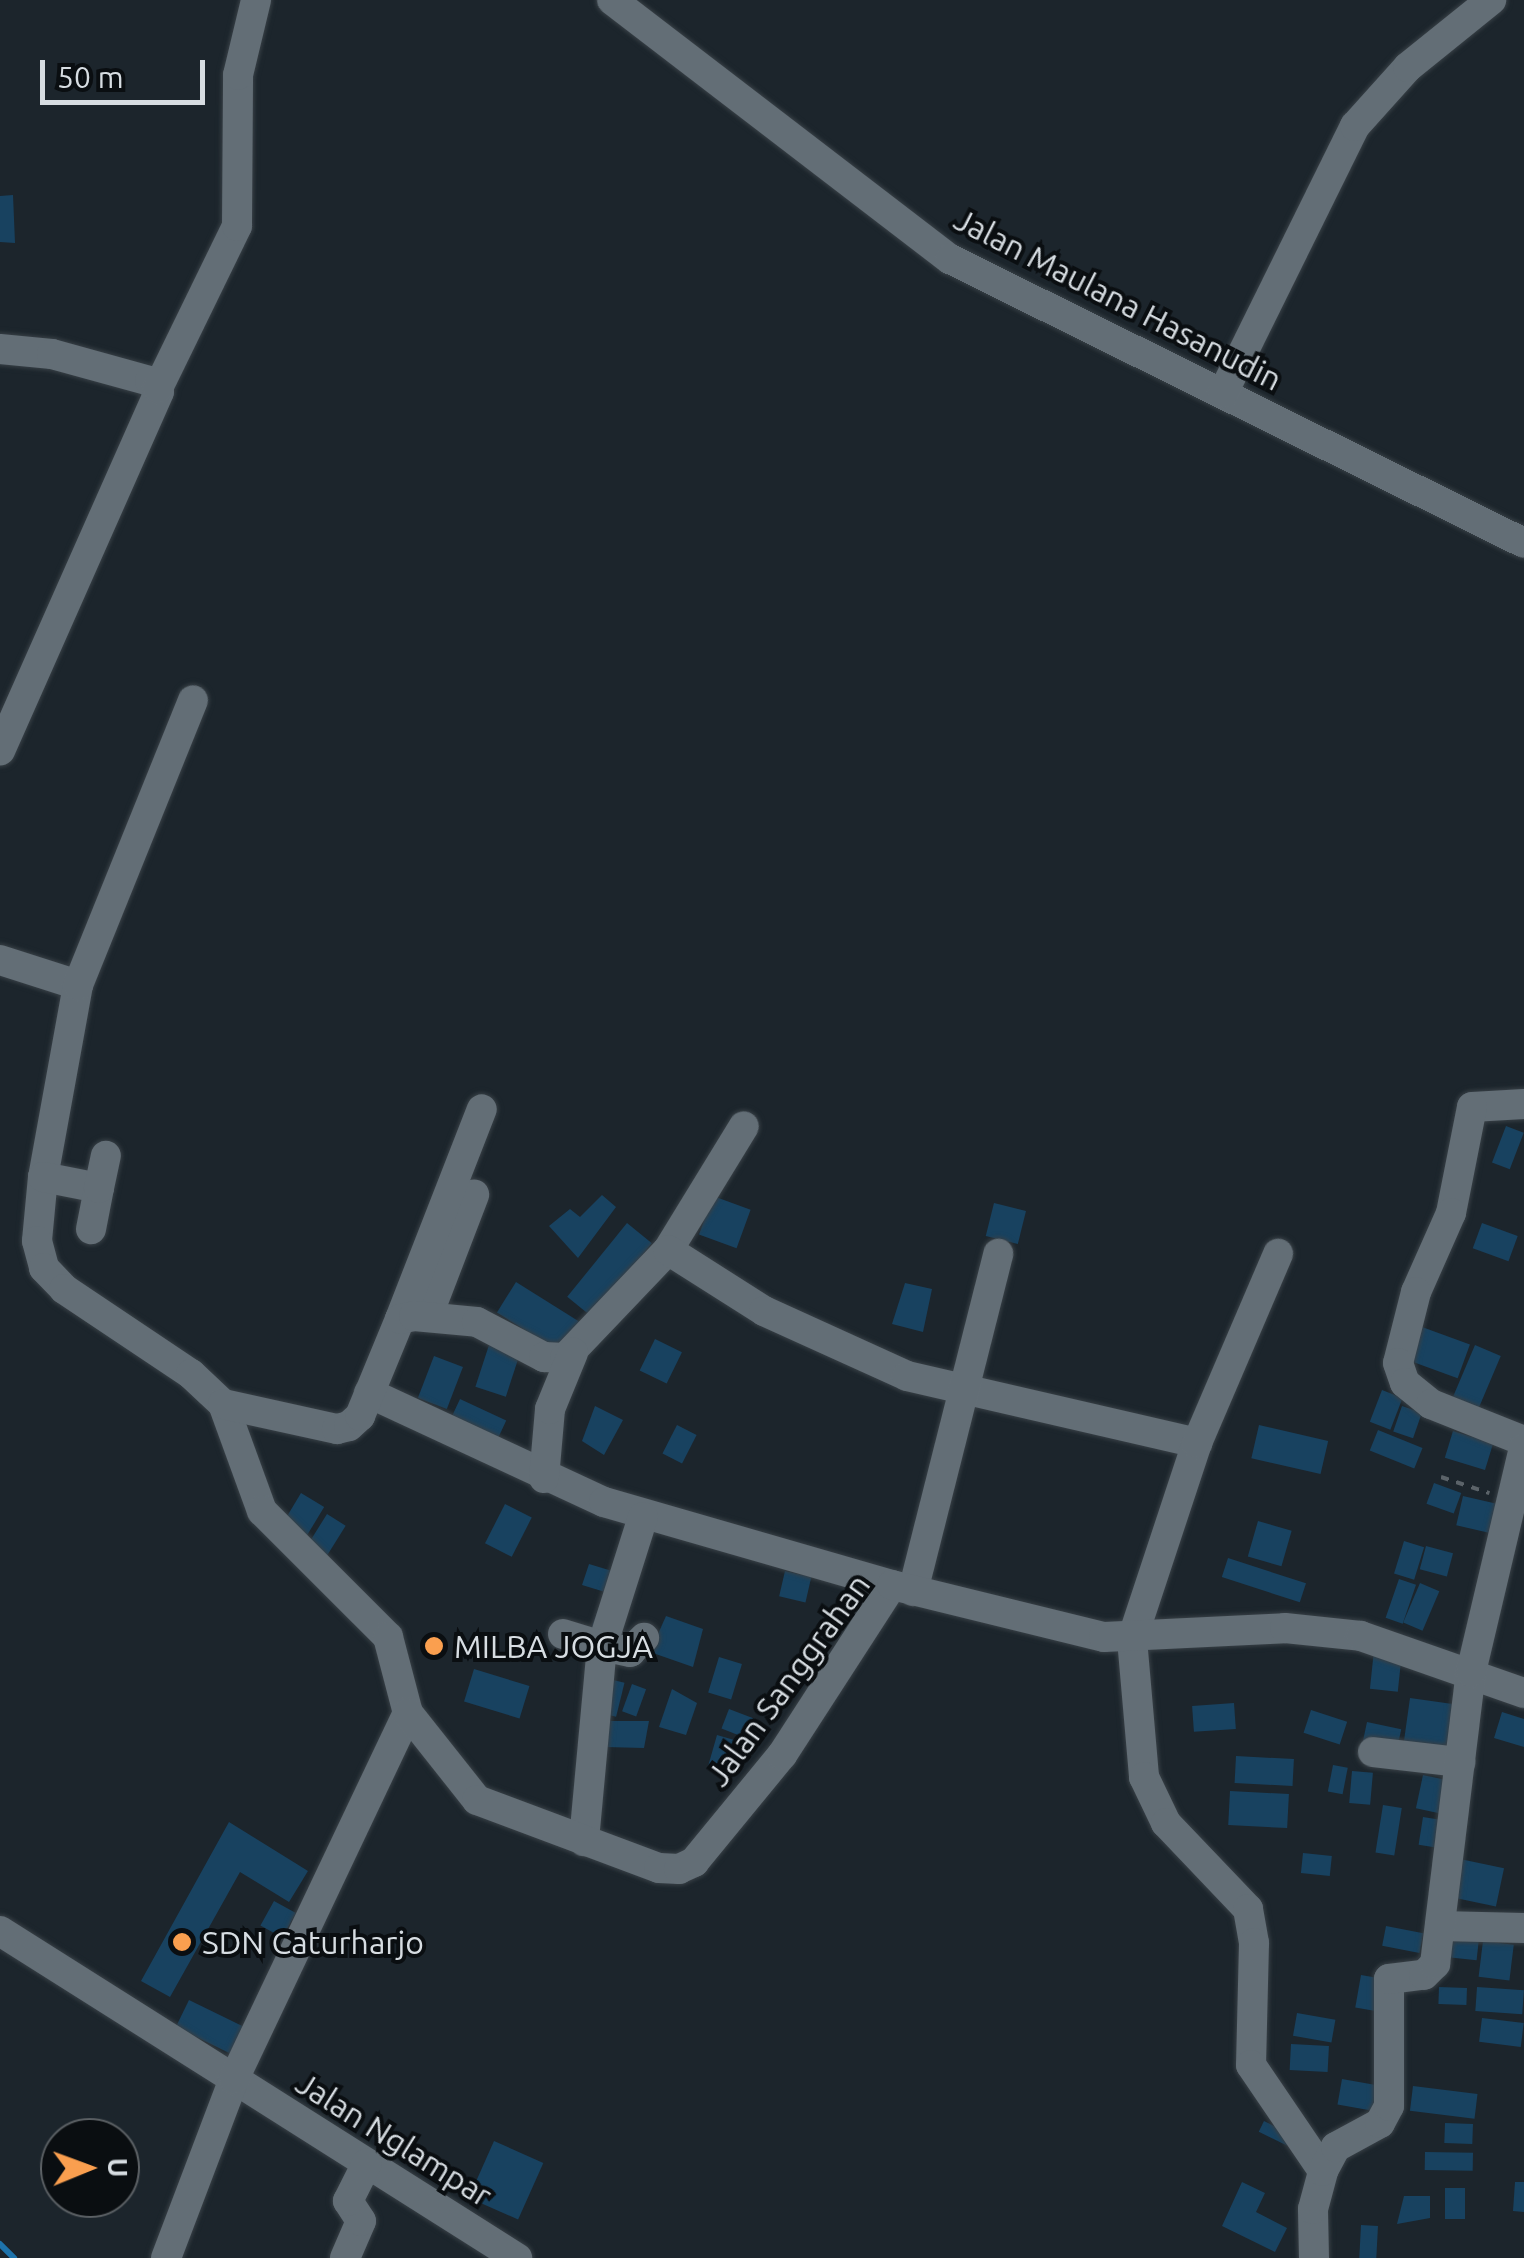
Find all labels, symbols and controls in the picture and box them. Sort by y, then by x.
scale bar [45,40,210,102]
text: 50 m [57,60,124,94]
street label: Jalan Maulana Hasanudin [948,200,1288,398]
street label: Jalan Sanggrahan [698,1567,878,1793]
place label: MILBA JOGJA [454,1627,653,1665]
marker: MILBA JOGJA [423,1635,445,1657]
place label: SDN Caturharjo [202,1923,424,1961]
marker: SDN Caturharjo [171,1931,193,1953]
street label: Jalan Nglampar [289,2063,499,2215]
north arrow [40,2118,140,2218]
text: U [103,2157,134,2178]

